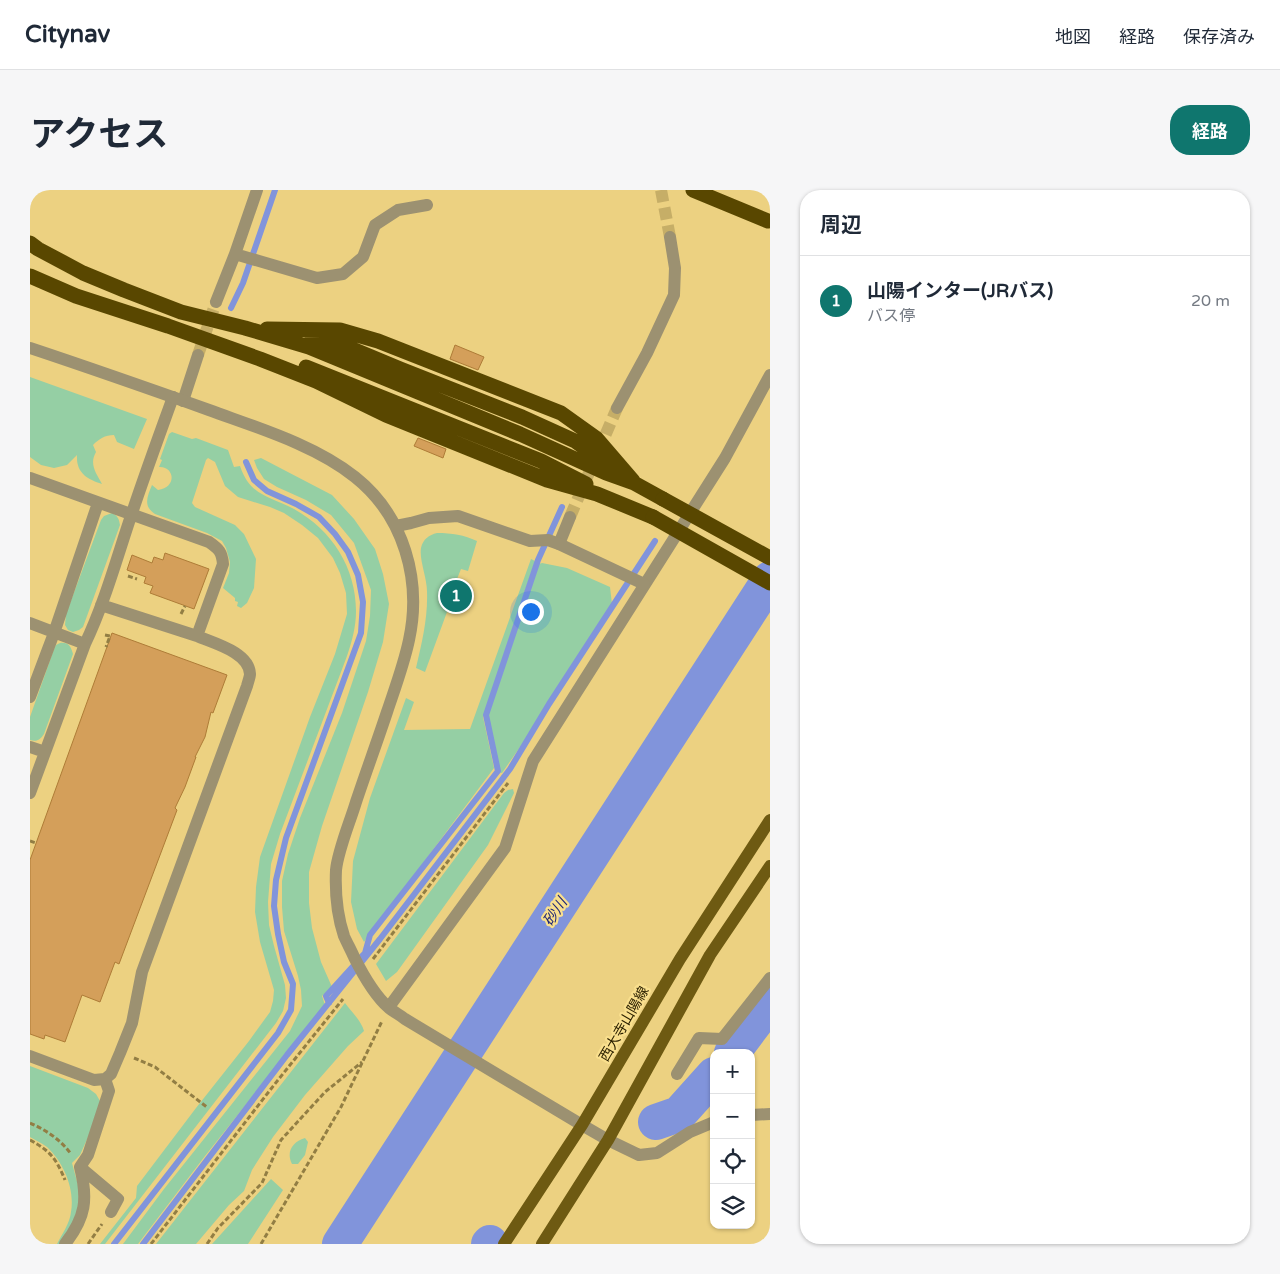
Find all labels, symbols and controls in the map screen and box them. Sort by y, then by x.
text: Citynav [25,20,110,49]
text: 地図 [1055,26,1091,48]
text: 経路 [1119,26,1155,48]
text: 保存済み [1183,26,1255,48]
button: 経路 [1170,105,1250,155]
text: アクセス [30,114,168,156]
text: 周辺 [820,213,862,238]
text: 山陽インター(JRバス) [867,280,1053,302]
text: 1 [831,291,841,311]
text: 20 m [1191,291,1230,311]
text: バス停 [867,306,915,326]
pin: 1 [440,577,472,615]
your location [518,599,544,625]
water label: 砂川 [539,893,572,929]
street label: 西大寺山陽線 [596,983,652,1065]
map controls [710,1049,755,1229]
button: + [710,1049,755,1094]
button: − [710,1094,755,1139]
button: locate [710,1139,755,1184]
button: layers [710,1184,755,1229]

